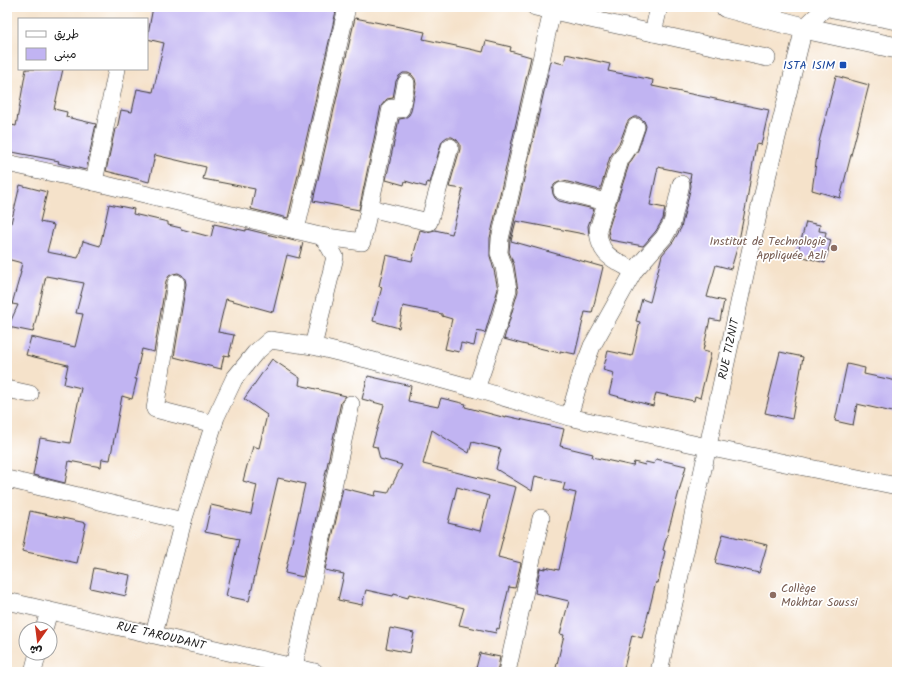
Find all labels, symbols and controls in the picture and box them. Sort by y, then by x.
legend [18,18,148,70]
text: طريق [54,25,79,44]
text: مبنى [54,45,77,64]
place label: ISTA ISIM [783,56,836,75]
marker: ISTA ISIM [838,60,848,70]
place label: Institut de Technologie Appliquée Azli [709,232,827,265]
marker: Institut de Technologie Appliquée Azli [829,243,839,253]
street label: RUE TIZNIT [713,315,745,381]
place label: Collège Mokhtar Soussi [781,579,859,612]
marker: Collège Mokhtar Soussi [768,590,778,600]
street label: RUE TAROUDANT [115,617,209,656]
north arrow [18,621,58,661]
text: ش [28,640,44,660]

